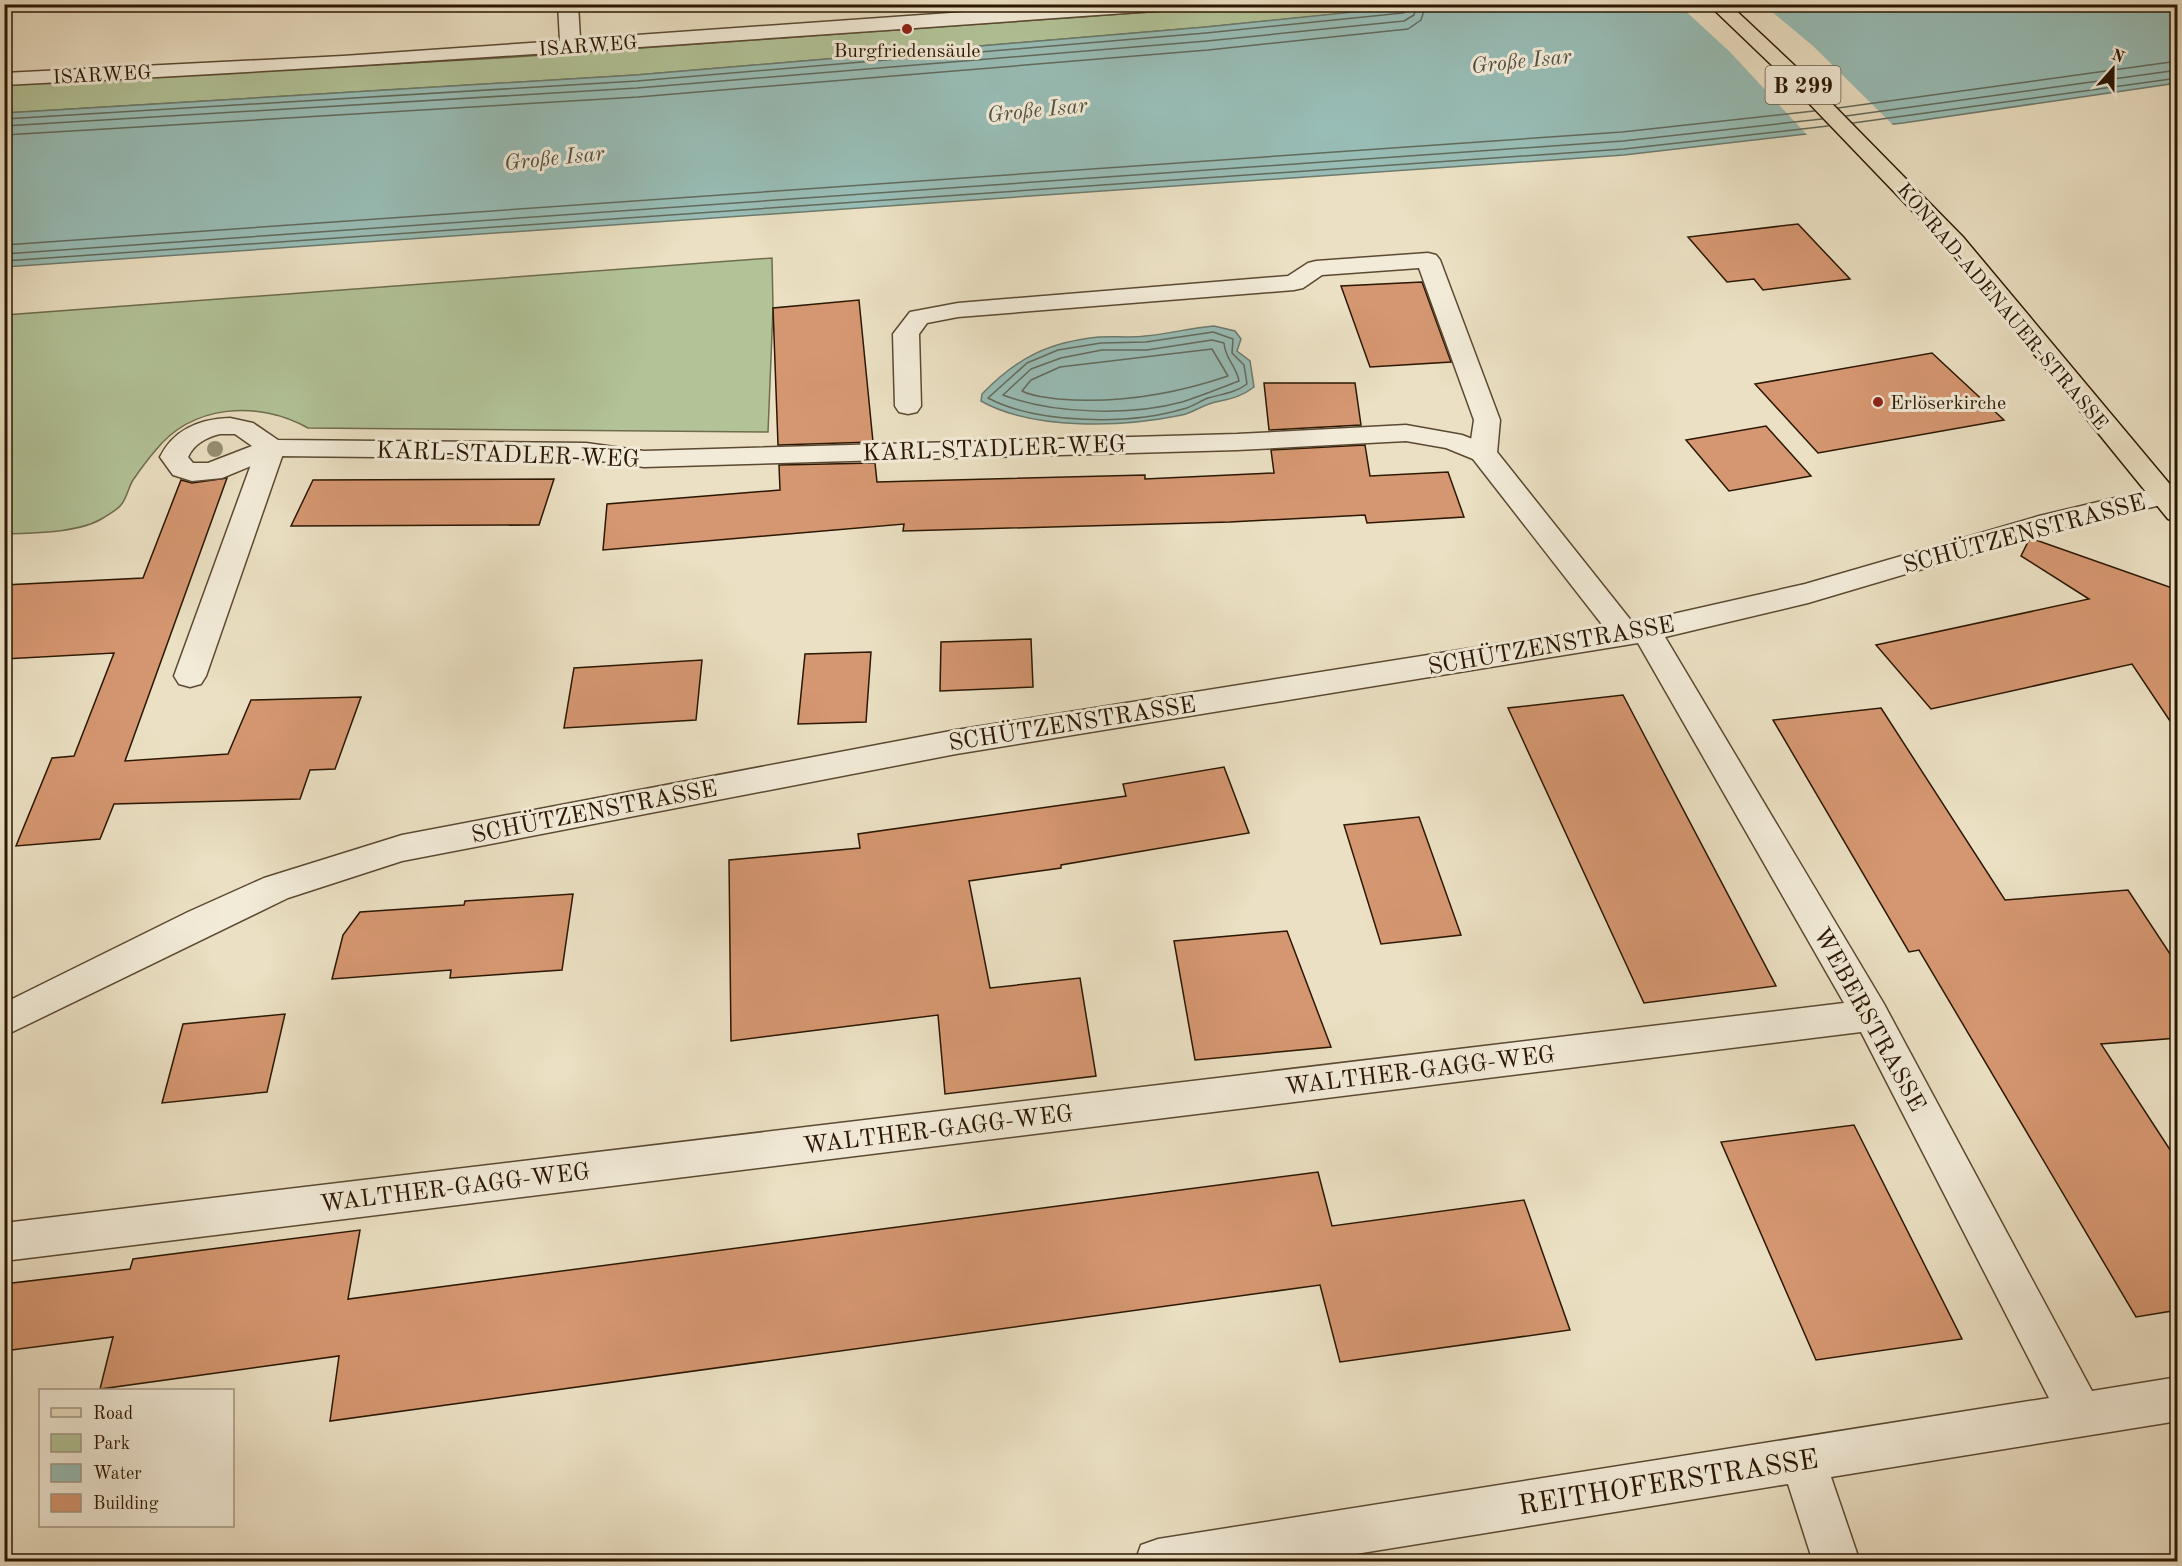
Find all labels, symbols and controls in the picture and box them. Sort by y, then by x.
marker: Burgfriedensäule [900,22,914,36]
street label: ISARWEG [538,34,638,60]
north arrow [2083,39,2143,99]
place label: Burgfriedensäule [833,42,981,62]
water label: Große Isar [1470,46,1573,78]
text: N [2109,47,2127,67]
street label: ISARWEG [52,63,152,89]
road number: B 299 [1766,66,1840,104]
water label: Große Isar [986,95,1089,127]
water label: Große Isar [503,143,606,175]
street label: KONRAD-ADENAUER-STRASSE [1892,180,2111,435]
place label: Erlöserkirche [1890,394,2006,414]
marker: Erlöserkirche [1871,395,1885,409]
street label: KARL-STADLER-WEG [862,433,1126,467]
street label: KARL-STADLER-WEG [376,439,640,473]
street label: SCHÜTZENSTRASSE [1899,487,2149,579]
street label: SCHÜTZENSTRASSE [1425,609,1677,681]
street label: SCHÜTZENSTRASSE [946,690,1198,756]
street label: SCHÜTZENSTRASSE [468,773,720,849]
street label: WEBERSTRASSE [1808,924,1929,1116]
street label: WALTHER-GAGG-WEG [1284,1044,1557,1100]
street label: WALTHER-GAGG-WEG [802,1103,1075,1159]
street label: WALTHER-GAGG-WEG [319,1161,592,1217]
legend [39,1389,234,1527]
text: Road [93,1405,133,1423]
text: Park [93,1435,130,1453]
street label: REITHOFERSTRASSE [1517,1446,1820,1522]
text: Water [93,1465,142,1483]
text: Building [93,1495,159,1513]

